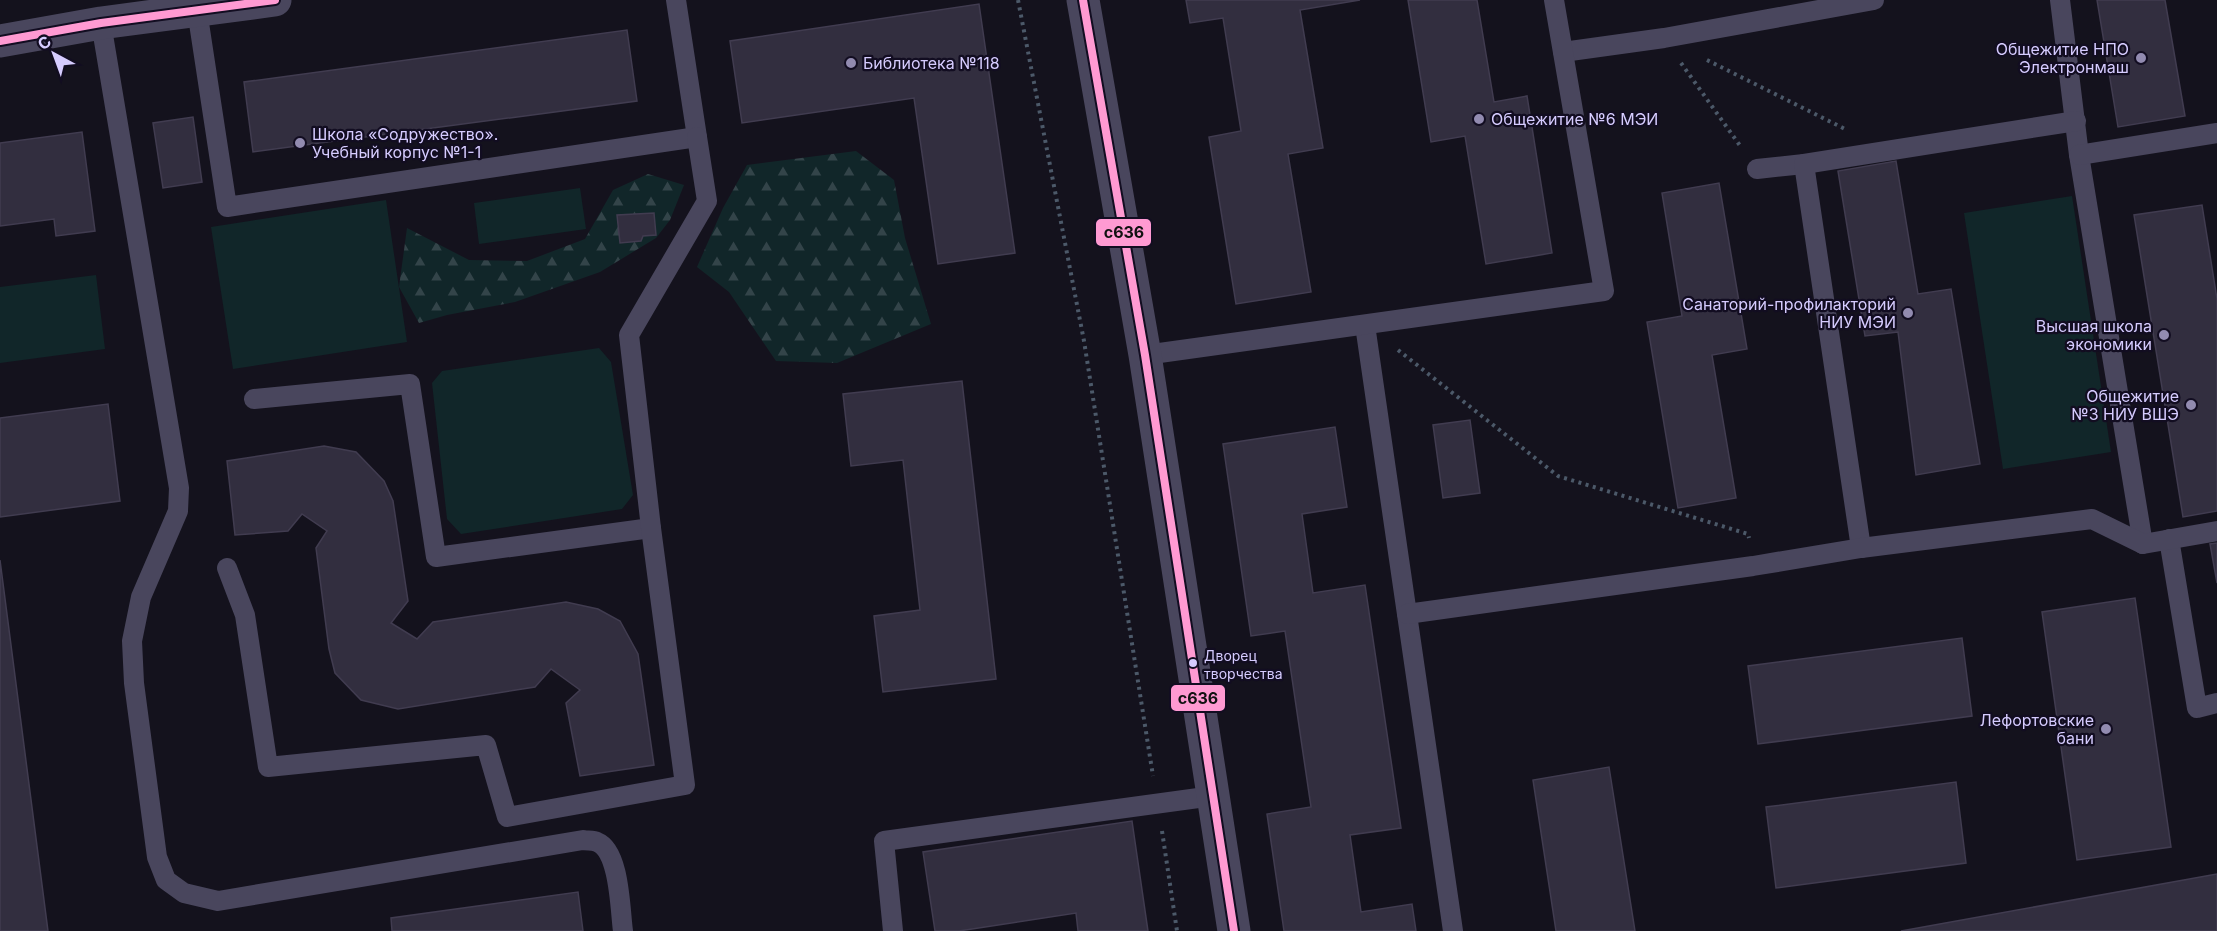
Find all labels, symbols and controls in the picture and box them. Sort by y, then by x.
north arrow [24,24,84,84]
text: С [33,31,55,54]
place label: Общежитие НПО Электронмаш [1996,39,2129,77]
marker: Общежитие НПО Электронмаш [2134,51,2148,65]
place label: Библиотека №118 [863,53,1000,73]
marker: Библиотека №118 [844,56,858,70]
place label: Общежитие №6 МЭИ [1491,109,1658,129]
marker: Общежитие №6 МЭИ [1472,112,1486,126]
place label: Школа «Содружество». Учебный корпус №1-1 [312,124,498,162]
marker: Школа «Содружество». Учебный корпус №1-1 [293,136,307,150]
line badge: с636 [1095,218,1152,247]
text: с636 [1104,222,1144,242]
place label: Санаторий-профилакторий НИУ МЭИ [1682,294,1896,332]
marker: Санаторий-профилакторий НИУ МЭИ [1901,306,1915,320]
place label: Высшая школа экономики [2036,316,2152,354]
marker: Высшая школа экономики [2157,328,2171,342]
place label: Общежитие №3 НИУ ВШЭ [2071,386,2179,424]
marker: Общежитие №3 НИУ ВШЭ [2184,398,2198,412]
place label: Дворец творчества [1204,647,1283,682]
marker: Дворец творчества [1187,657,1199,669]
line badge: с636 [1170,684,1226,712]
text: с636 [1178,688,1218,708]
place label: Лефортовские бани [1980,710,2094,748]
marker: Лефортовские бани [2099,722,2113,736]

